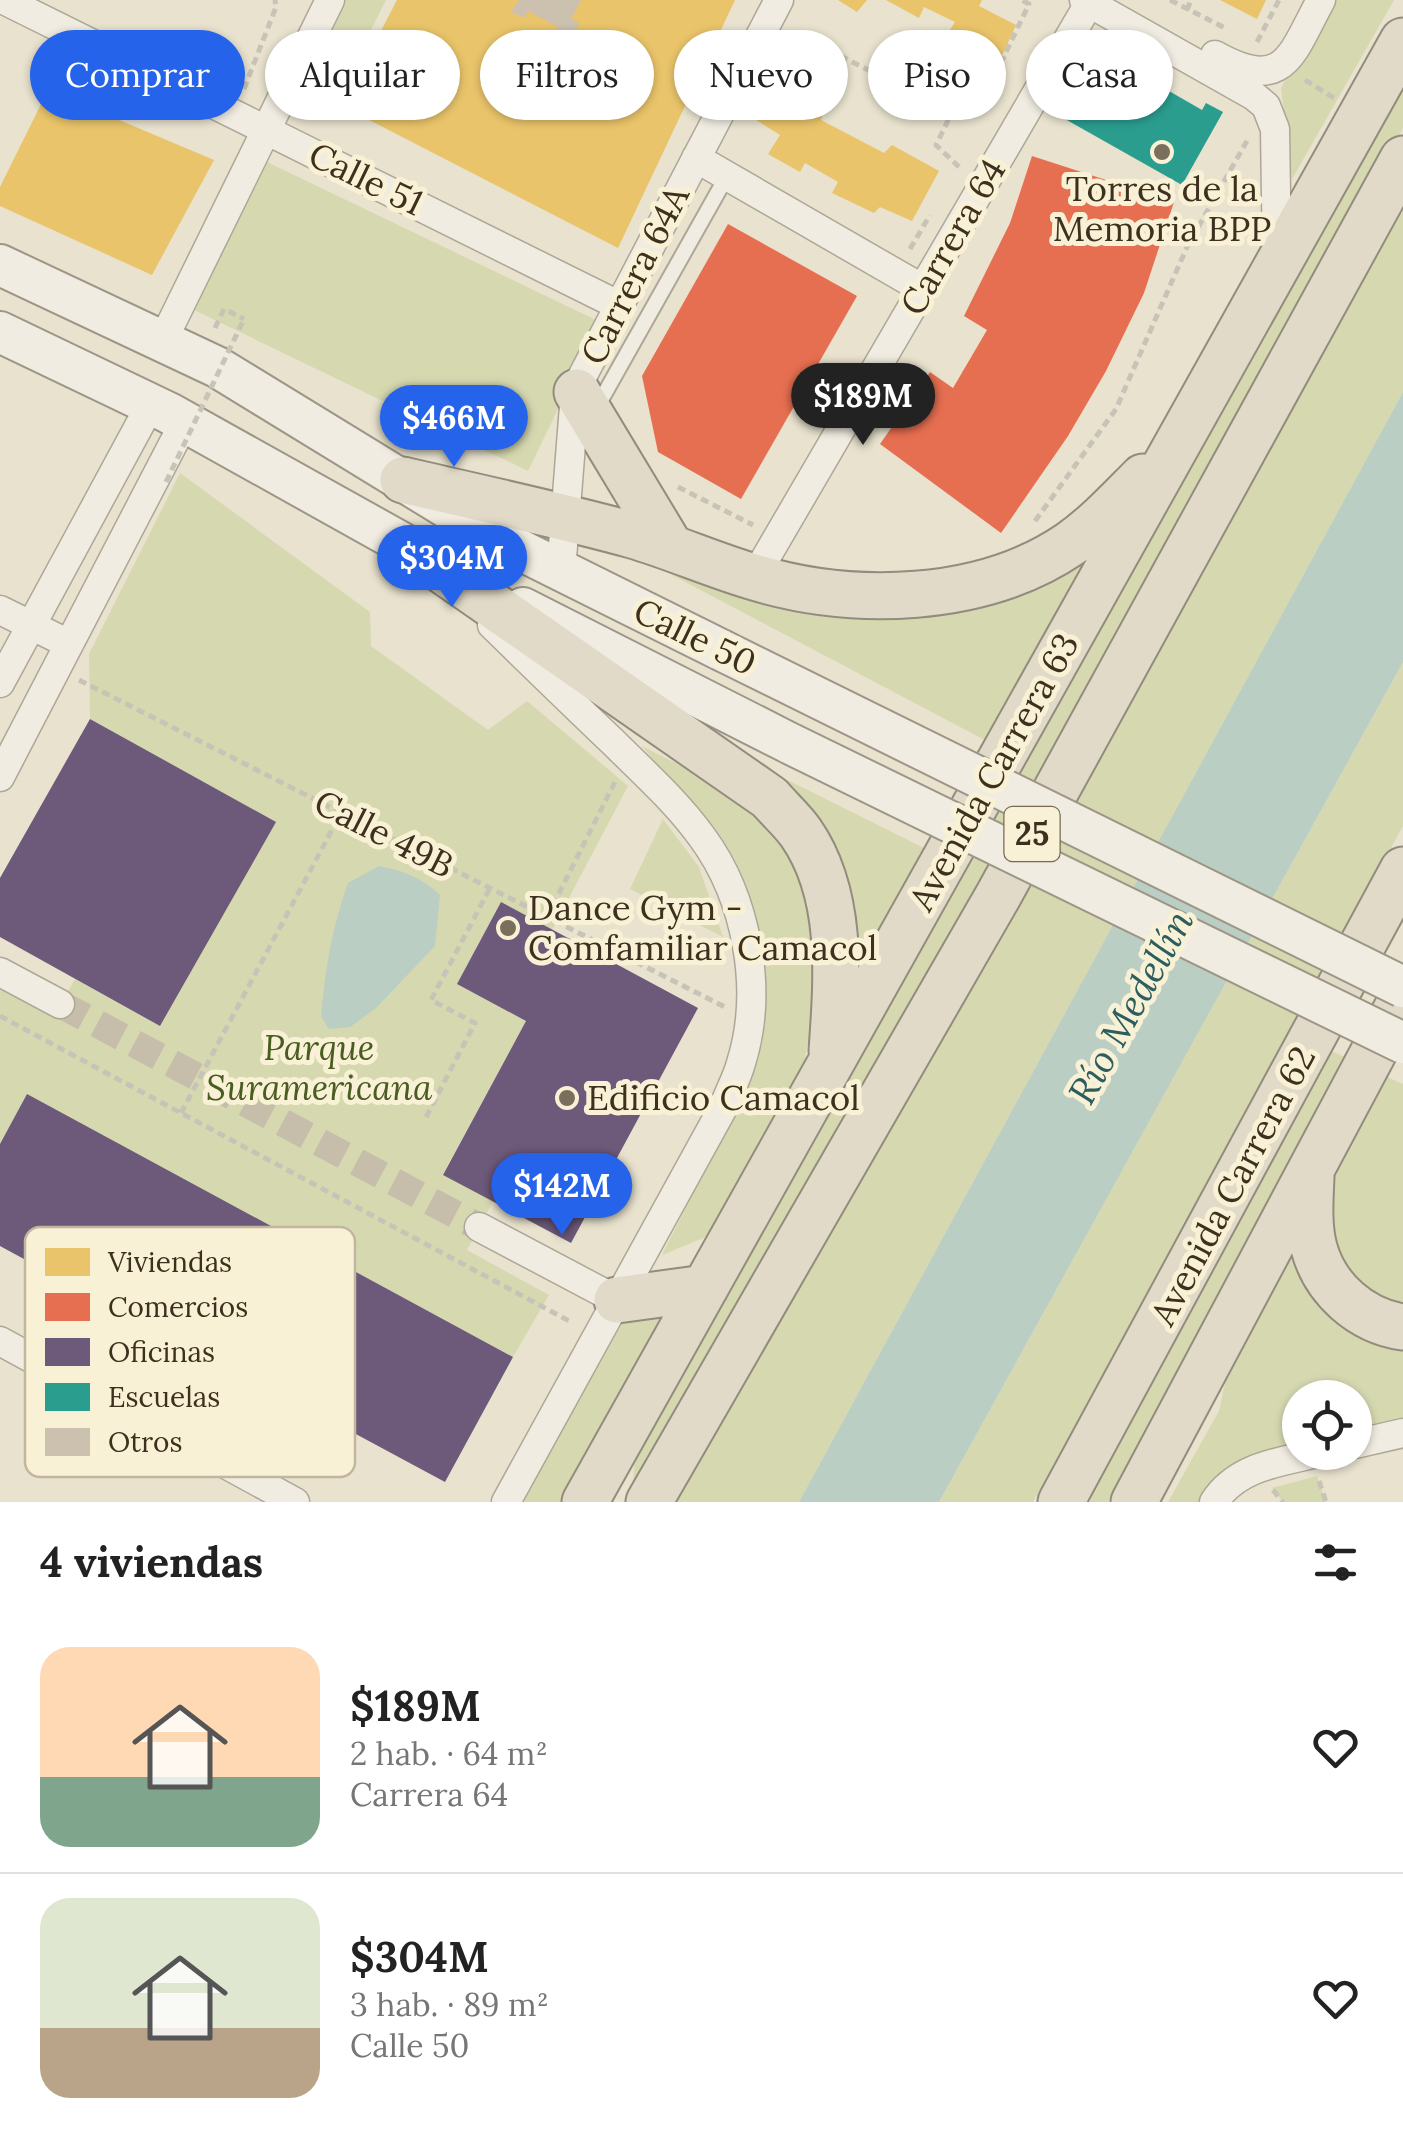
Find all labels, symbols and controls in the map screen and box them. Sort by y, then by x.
chip: Comprar [30,30,245,120]
chip: Alquilar [265,30,460,120]
chip: Filtros [480,30,654,120]
chip: Nuevo [674,30,848,120]
chip: Piso [868,30,1006,120]
chip: Casa [1026,30,1173,120]
street label: Calle 51 [302,132,431,225]
marker: Torres de la Memoria BPP [1151,141,1173,163]
street label: Carrera 64 [890,151,1015,323]
place label: Torres de la Memoria BPP [1053,166,1271,251]
street label: Carrera 64A [570,177,699,372]
pin: $189M [793,363,933,448]
text: $189M [813,375,913,416]
pin: $466M [384,385,524,470]
text: $466M [402,397,506,438]
pin: $304M [382,525,522,610]
text: $304M [399,537,505,578]
street label: Calle 50 [627,588,764,685]
street label: Avenida Carrera 63 [898,625,1088,919]
street label: Calle 49B [307,779,462,888]
road number: 25 [1004,807,1060,861]
place label: Dance Gym - Comfamiliar Camacol [528,885,877,970]
water label: Río Medellín [1057,901,1203,1112]
marker: Dance Gym - Comfamiliar Camacol [497,917,519,939]
park label: Parque Suramericana [206,1025,433,1110]
street label: Avenida Carrera 62 [1140,1038,1325,1334]
place label: Edificio Camacol [587,1075,860,1120]
marker: Edificio Camacol [556,1087,578,1109]
pin: $142M [492,1153,632,1238]
text: $142M [513,1165,611,1206]
legend [25,1227,355,1477]
text: Viviendas [107,1244,232,1280]
text: Comercios [108,1289,248,1325]
text: Oficinas [108,1334,215,1370]
text: Escuelas [108,1379,220,1415]
map controls [1282,1380,1372,1470]
button: locate [1282,1380,1372,1470]
text: Otros [108,1424,182,1460]
text: 4 viviendas [40,1535,263,1589]
icon: filters [1308,1535,1363,1590]
text: $189M [350,1679,481,1733]
icon: home [120,1687,240,1807]
icon: heart [1308,1720,1363,1775]
text: 2 hab. · 64 m² [350,1733,548,1774]
text: Carrera 64 [350,1774,508,1815]
text: $304M [350,1930,489,1984]
icon: home [120,1938,240,2058]
icon: heart [1308,1971,1363,2026]
text: 3 hab. · 89 m² [350,1984,549,2025]
text: Calle 50 [350,2025,469,2066]

